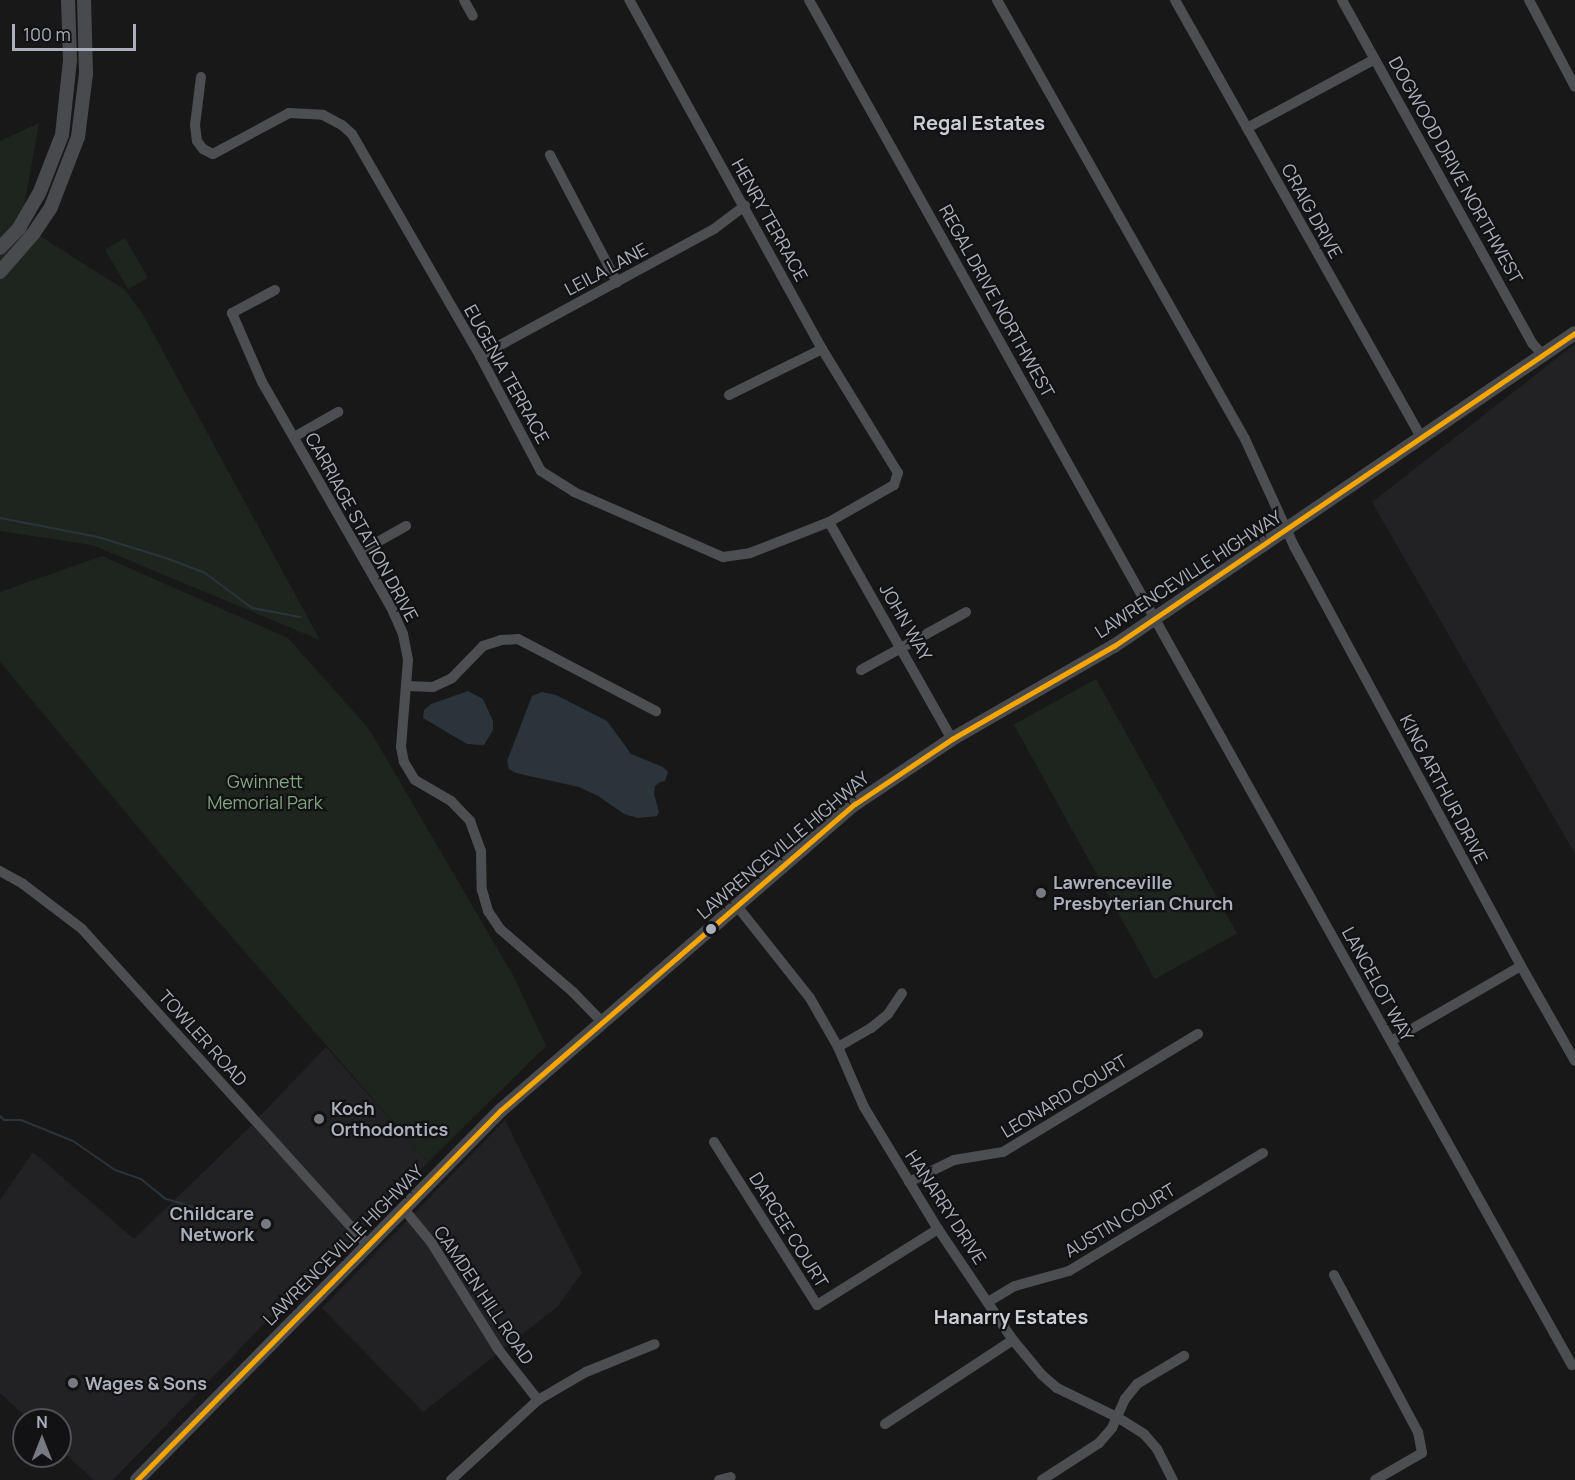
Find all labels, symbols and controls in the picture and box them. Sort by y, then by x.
scale bar [15,12,140,50]
text: 100 m [23,22,71,46]
street label: DOGWOOD DRIVE NORTHWEST [1384,53,1528,287]
district label: Regal Estates [913,110,1045,134]
street label: HENRY TERRACE [727,155,813,285]
street label: CRAIG DRIVE [1277,160,1347,262]
street label: REGAL DRIVE NORTHWEST [935,200,1059,402]
street label: LEILA LANE [561,238,651,300]
street label: EUGENIA TERRACE [460,301,554,447]
street label: CARRIAGE STATION DRIVE [301,429,423,625]
street label: LAWRENCEVILLE HIGHWAY [1091,506,1285,642]
street label: JOHN WAY [875,580,937,664]
street label: KING ARTHUR DRIVE [1396,711,1492,867]
street label: LAWRENCEVILLE HIGHWAY [693,767,873,923]
park label: Gwinnett Memorial Park [207,771,323,814]
place label: Lawrenceville Presbyterian Church [1053,872,1233,914]
marker: Lawrenceville Presbyterian Church [1034,886,1048,900]
unlabelled marker [705,923,717,935]
street label: LANCELOT WAY [1338,923,1418,1045]
street label: TOWLER ROAD [154,985,252,1091]
street label: LEONARD COURT [997,1050,1131,1142]
place label: Koch Orthodontics [331,1098,448,1140]
marker: Koch Orthodontics [312,1112,326,1126]
street label: HANARRY DRIVE [901,1146,991,1268]
street label: LAWRENCEVILLE HIGHWAY [258,1160,428,1330]
street label: DARCEE COURT [745,1168,833,1292]
street label: AUSTIN COURT [1061,1178,1179,1262]
place label: Childcare Network [170,1203,254,1246]
marker: Childcare Network [259,1217,273,1231]
street label: CAMDEN HILL ROAD [429,1221,539,1369]
district label: Hanarry Estates [934,1304,1088,1328]
place label: Wages & Sons [85,1372,207,1394]
marker: Wages & Sons [66,1376,80,1390]
north arrow [12,1408,72,1468]
text: N [36,1411,48,1433]

